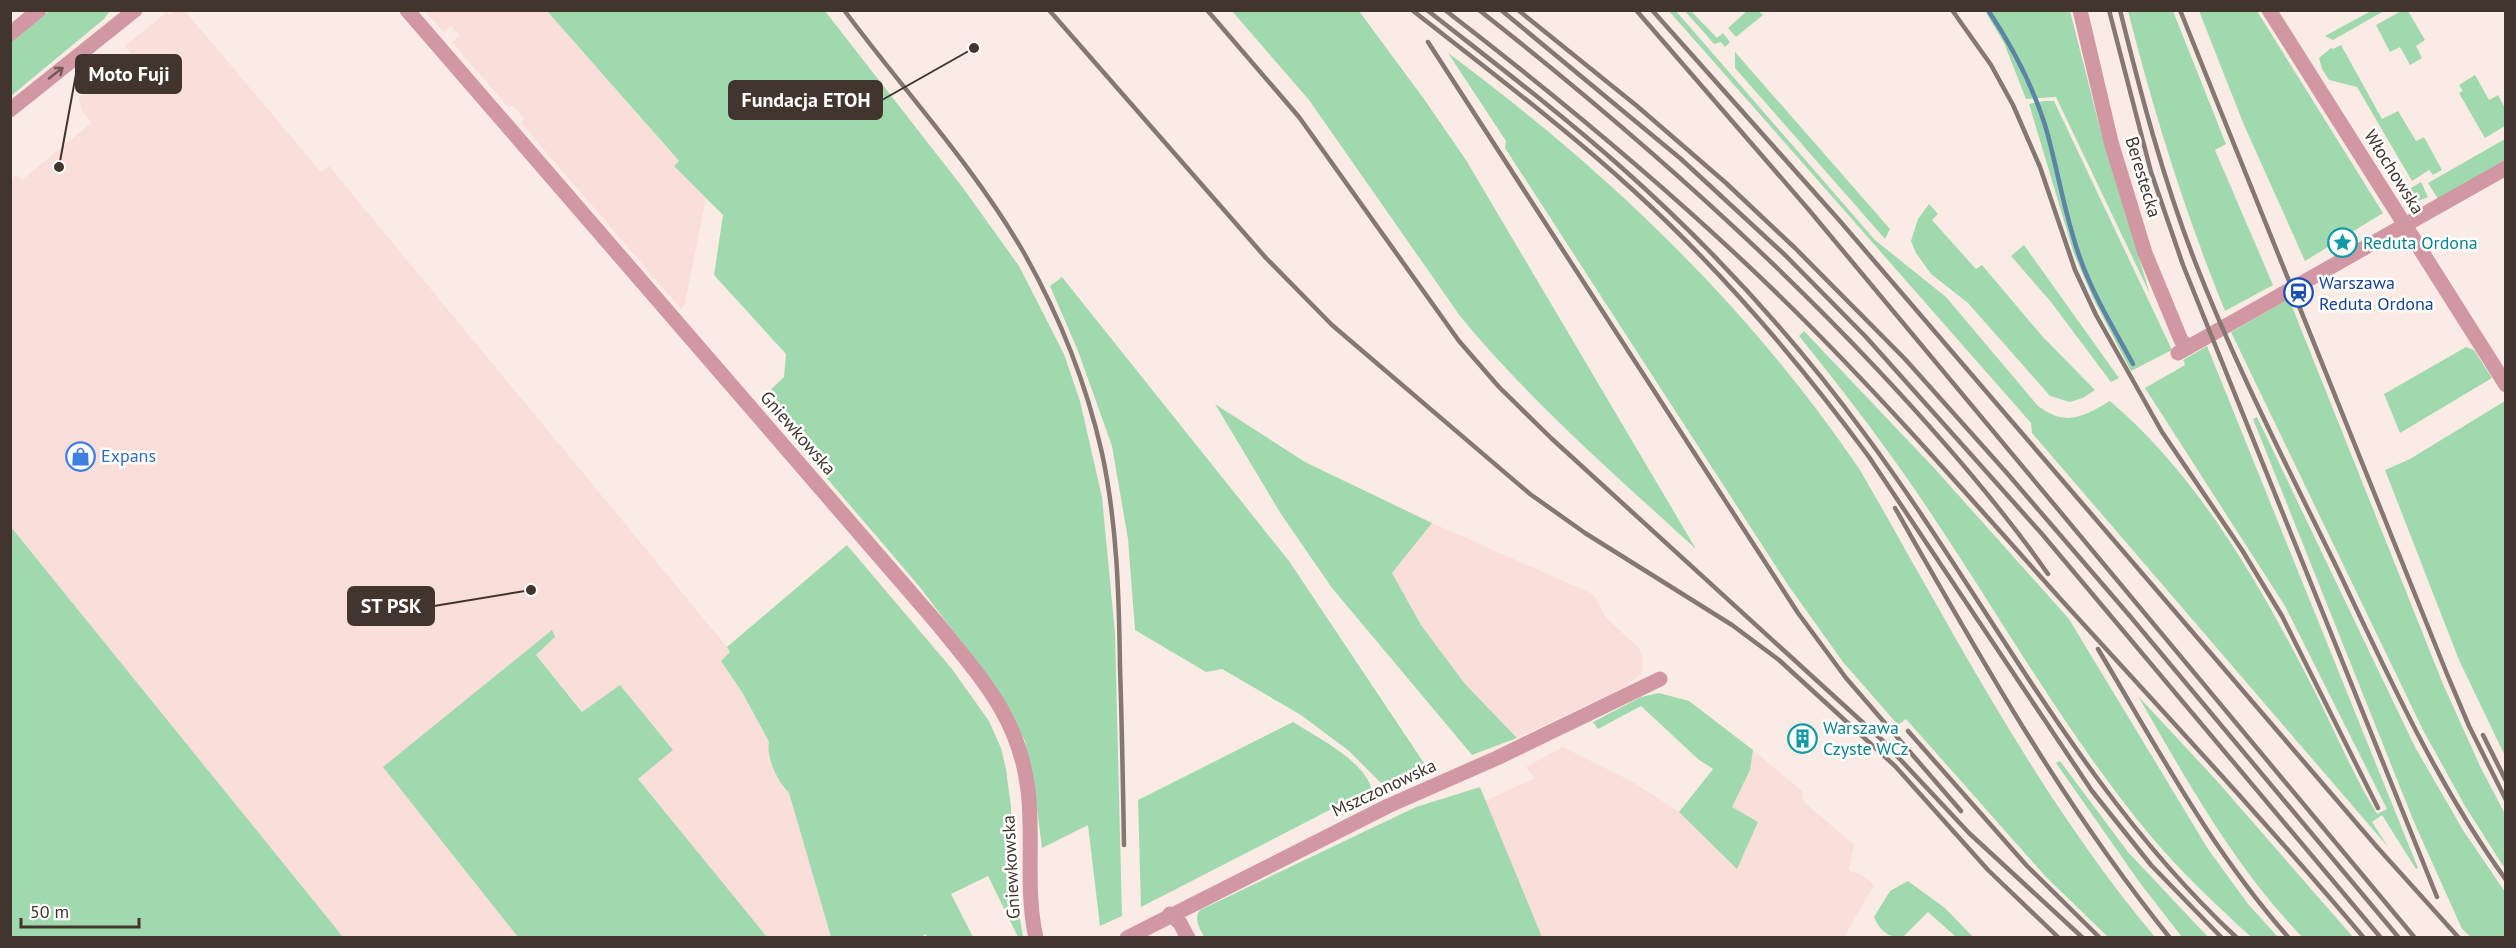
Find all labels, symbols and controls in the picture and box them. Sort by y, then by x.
callout: Moto Fuji [76,55,181,93]
text: Moto Fuji [88,61,170,87]
one-way arrow [48,67,64,80]
callout: Fundacja ETOH [729,81,882,119]
text: Fundacja ETOH [742,87,870,113]
street label: Włochowska [2359,125,2430,218]
street label: Berestecka [2120,134,2167,220]
place icon: Reduta Ordona [2326,227,2358,259]
place label: Reduta Ordona [2363,231,2478,254]
place label: Warszawa Reduta Ordona [2319,271,2434,315]
station icon: Warszawa Reduta Ordona [2282,277,2314,309]
street label: Gniewkowska [756,386,841,479]
shop icon: Expans [64,440,96,472]
place label: Expans [101,444,156,467]
callout: ST PSK [348,587,434,625]
text: ST PSK [361,593,422,619]
place label: Warszawa Czyste WCz [1823,716,1909,760]
building icon: Warszawa Czyste WCz [1786,722,1818,754]
street label: Mszczonowska [1328,753,1440,822]
street label: Gniewkowska [996,814,1025,920]
scale bar [21,891,140,929]
text: 50 m [30,900,69,923]

